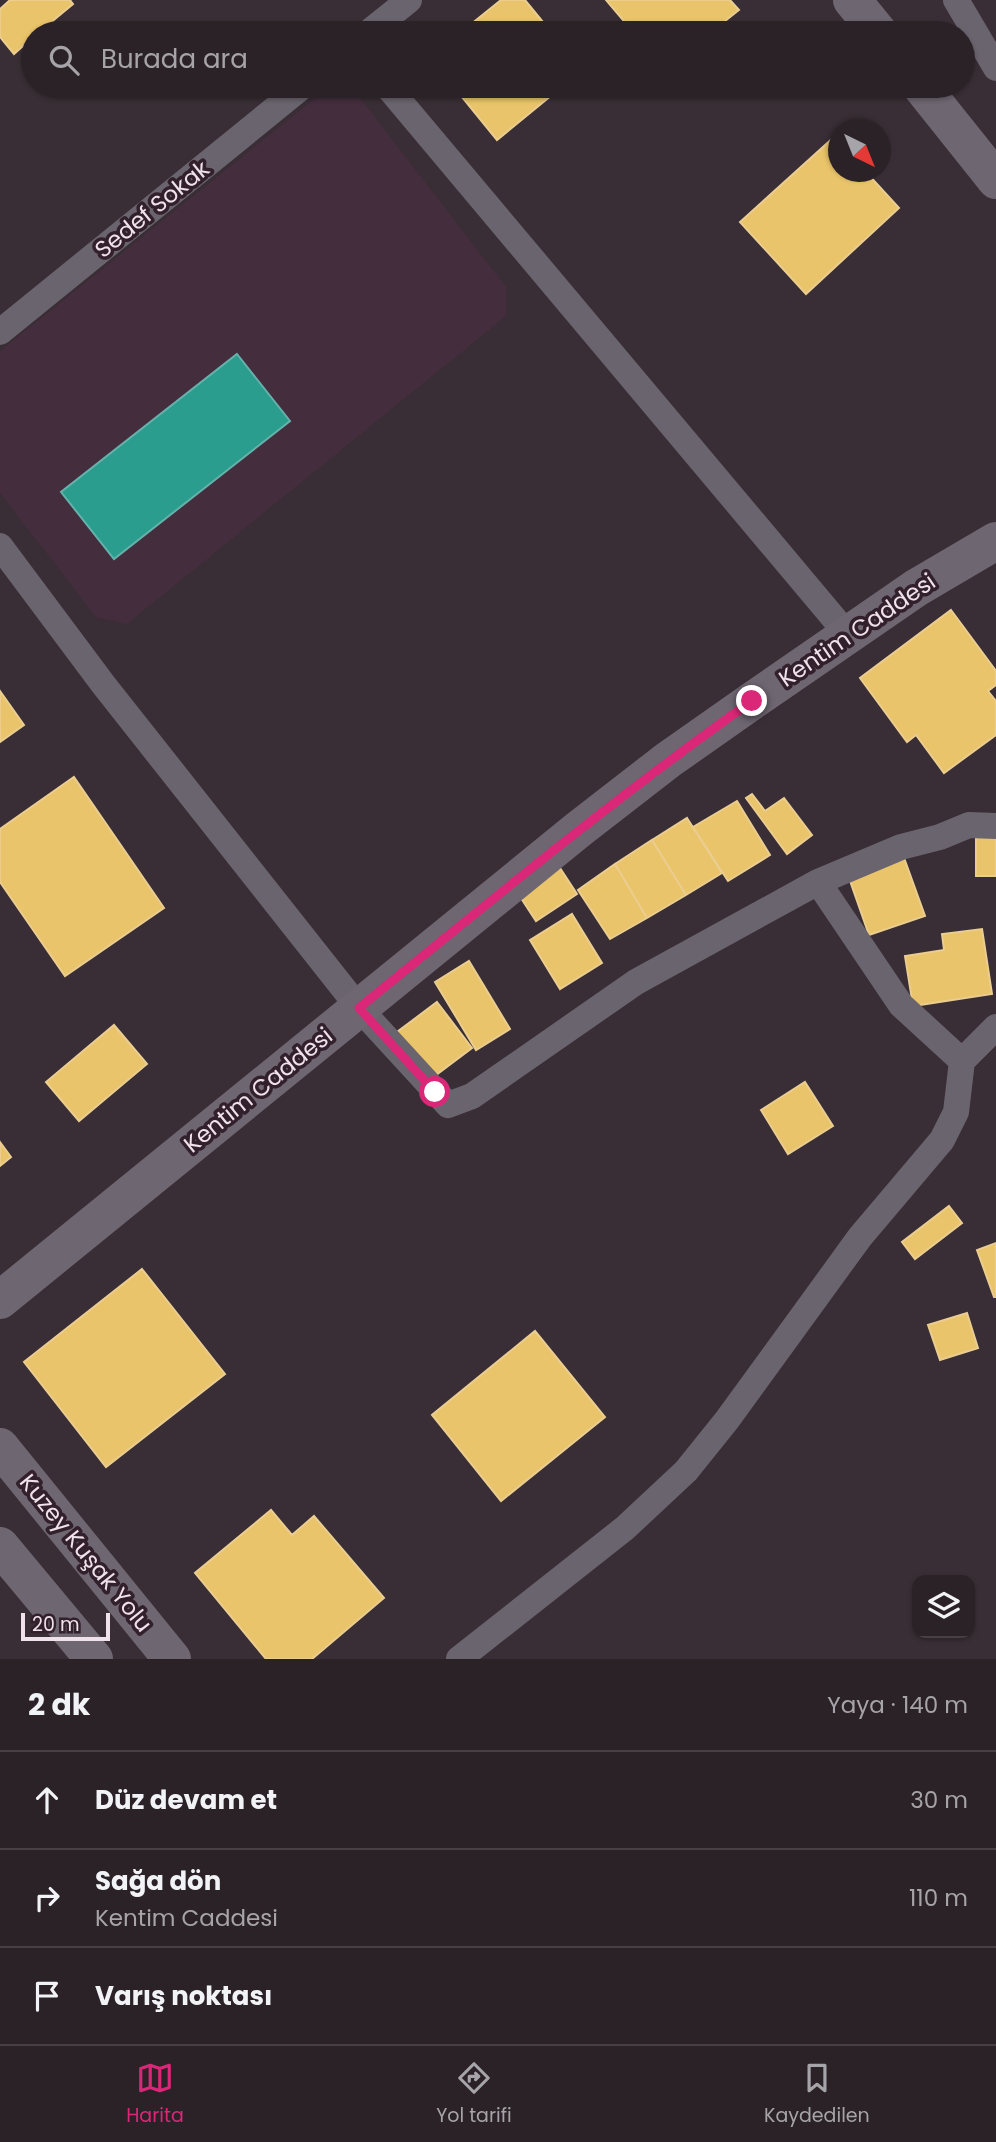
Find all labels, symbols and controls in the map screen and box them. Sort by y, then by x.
search box [21,21,975,98]
icon: search [45,41,83,79]
text: Burada ara [101,41,248,77]
north arrow [828,119,891,182]
street label: Sedef Sokak [88,153,216,265]
street label: Kentim Caddesi [772,566,942,694]
route end [736,685,767,716]
street label: Kentim Caddesi [177,1020,339,1160]
route start [419,1076,450,1107]
street label: Kuzey Kuşak Yolu [12,1467,160,1639]
map controls [912,1575,975,1638]
button: layers [912,1575,975,1638]
scale bar [21,1610,110,1642]
text: 20 m [32,1611,80,1638]
text: 2 dk [28,1683,90,1726]
text: Yaya · 140 m [827,1689,968,1721]
icon: ahead [28,1781,66,1819]
text: Düz devam et [95,1782,277,1818]
text: 30 m [910,1784,968,1816]
text: Sağa dön [95,1863,221,1899]
icon: right [28,1879,66,1917]
text: 110 m [909,1882,968,1914]
text: Kentim Caddesi [95,1902,278,1934]
icon: arrive [28,1977,66,2015]
text: Varış noktası [95,1978,272,2014]
tab: Harita [126,2059,184,2130]
tab: Yol tarifi [436,2059,512,2130]
tab: Kaydedilen [764,2059,870,2130]

